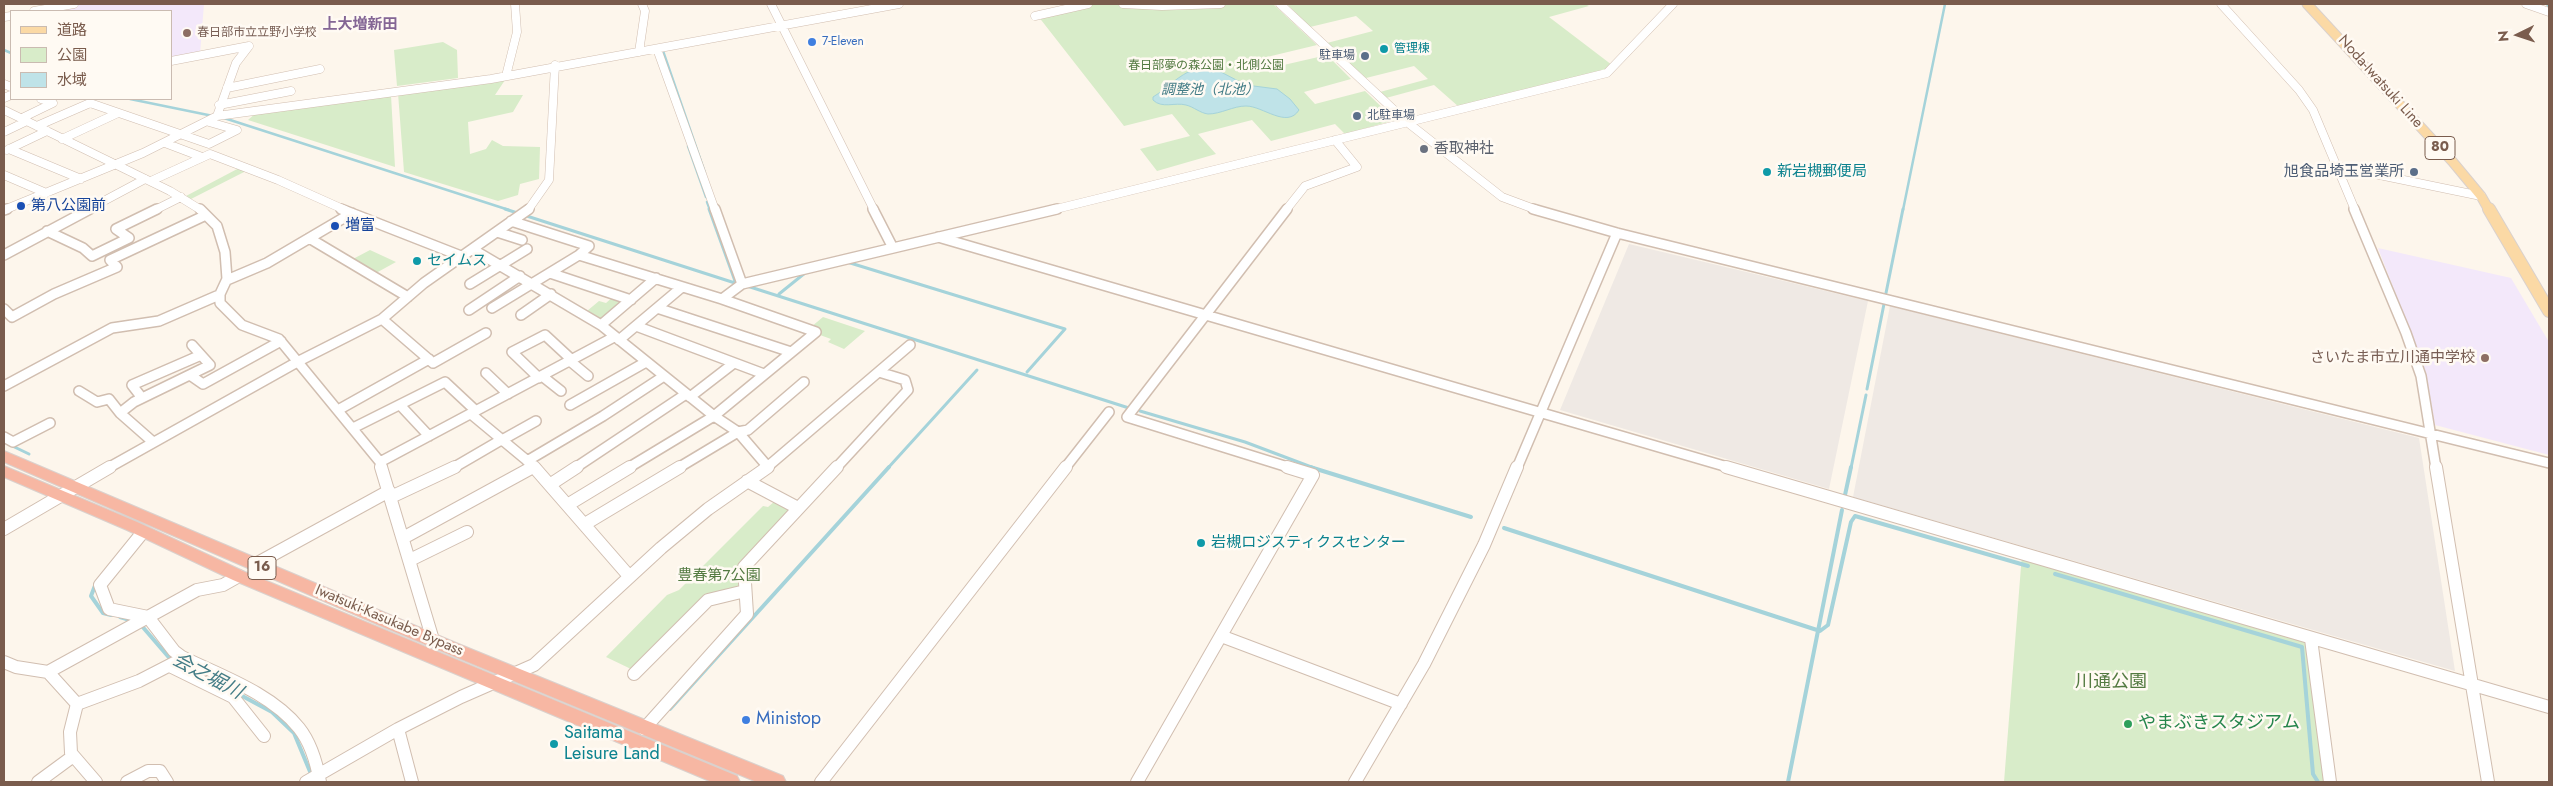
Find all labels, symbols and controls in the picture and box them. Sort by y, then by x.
legend [10,10,172,100]
north arrow [2493,10,2543,60]
district label: 上大増新田 [323,16,397,34]
text: 道路 [57,19,87,41]
place label: 春日部市立立野小学校 [197,26,317,40]
marker: 春日部市立立野小学校 [181,27,193,39]
text: N [2493,30,2513,42]
street label: Noda-Iwatsuki Line [2334,32,2426,132]
place label: 7-Eleven [822,35,864,49]
marker: 7-Eleven [806,36,818,48]
place label: 管理棟 [1394,42,1430,56]
marker: 管理棟 [1378,43,1390,55]
text: 公園 [57,44,87,66]
place label: 駐車場 [1319,49,1355,63]
marker: 駐車場 [1359,50,1371,62]
park label: 春日部夢の森公園・北側公園 [1128,59,1284,73]
text: 水域 [57,69,87,91]
water label: 調整池（北池） [1161,83,1259,99]
place label: 北駐車場 [1367,109,1415,123]
marker: 北駐車場 [1351,110,1363,122]
road number: 80 [2425,136,2455,160]
place label: 香取神社 [1434,140,1494,158]
marker: 香取神社 [1418,143,1430,155]
place label: 新岩槻郵便局 [1777,163,1867,181]
place label: 旭食品埼玉営業所 [2284,163,2404,181]
marker: 新岩槻郵便局 [1761,166,1773,178]
marker: 旭食品埼玉営業所 [2408,166,2420,178]
place label: 第八公園前 [31,197,106,215]
marker: 第八公園前 [15,200,27,212]
place label: 増富 [345,217,375,235]
marker: 増富 [329,220,341,232]
place label: セイムス [427,252,487,270]
marker: セイムス [411,255,423,267]
place label: さいたま市立川通中学校 [2310,349,2475,367]
marker: さいたま市立川通中学校 [2479,352,2491,364]
place label: 岩槻ロジスティクスセンター [1211,534,1406,552]
marker: 岩槻ロジスティクスセンター [1195,537,1207,549]
road number: 16 [248,556,276,580]
park label: 豊春第7公園 [678,567,760,585]
street label: Iwatsuki-Kasukabe Bypass [312,582,466,660]
water label: 会之堀川 [168,649,246,705]
park label: 川通公園 [2075,672,2147,694]
place label: Ministop [756,709,821,731]
place label: やまぶきスタジアム [2138,713,2300,735]
marker: Ministop [740,714,752,726]
marker: やまぶきスタジアム [2122,718,2134,730]
place label: Saitama Leisure Land [564,723,660,766]
marker: Saitama Leisure Land [548,738,560,750]

